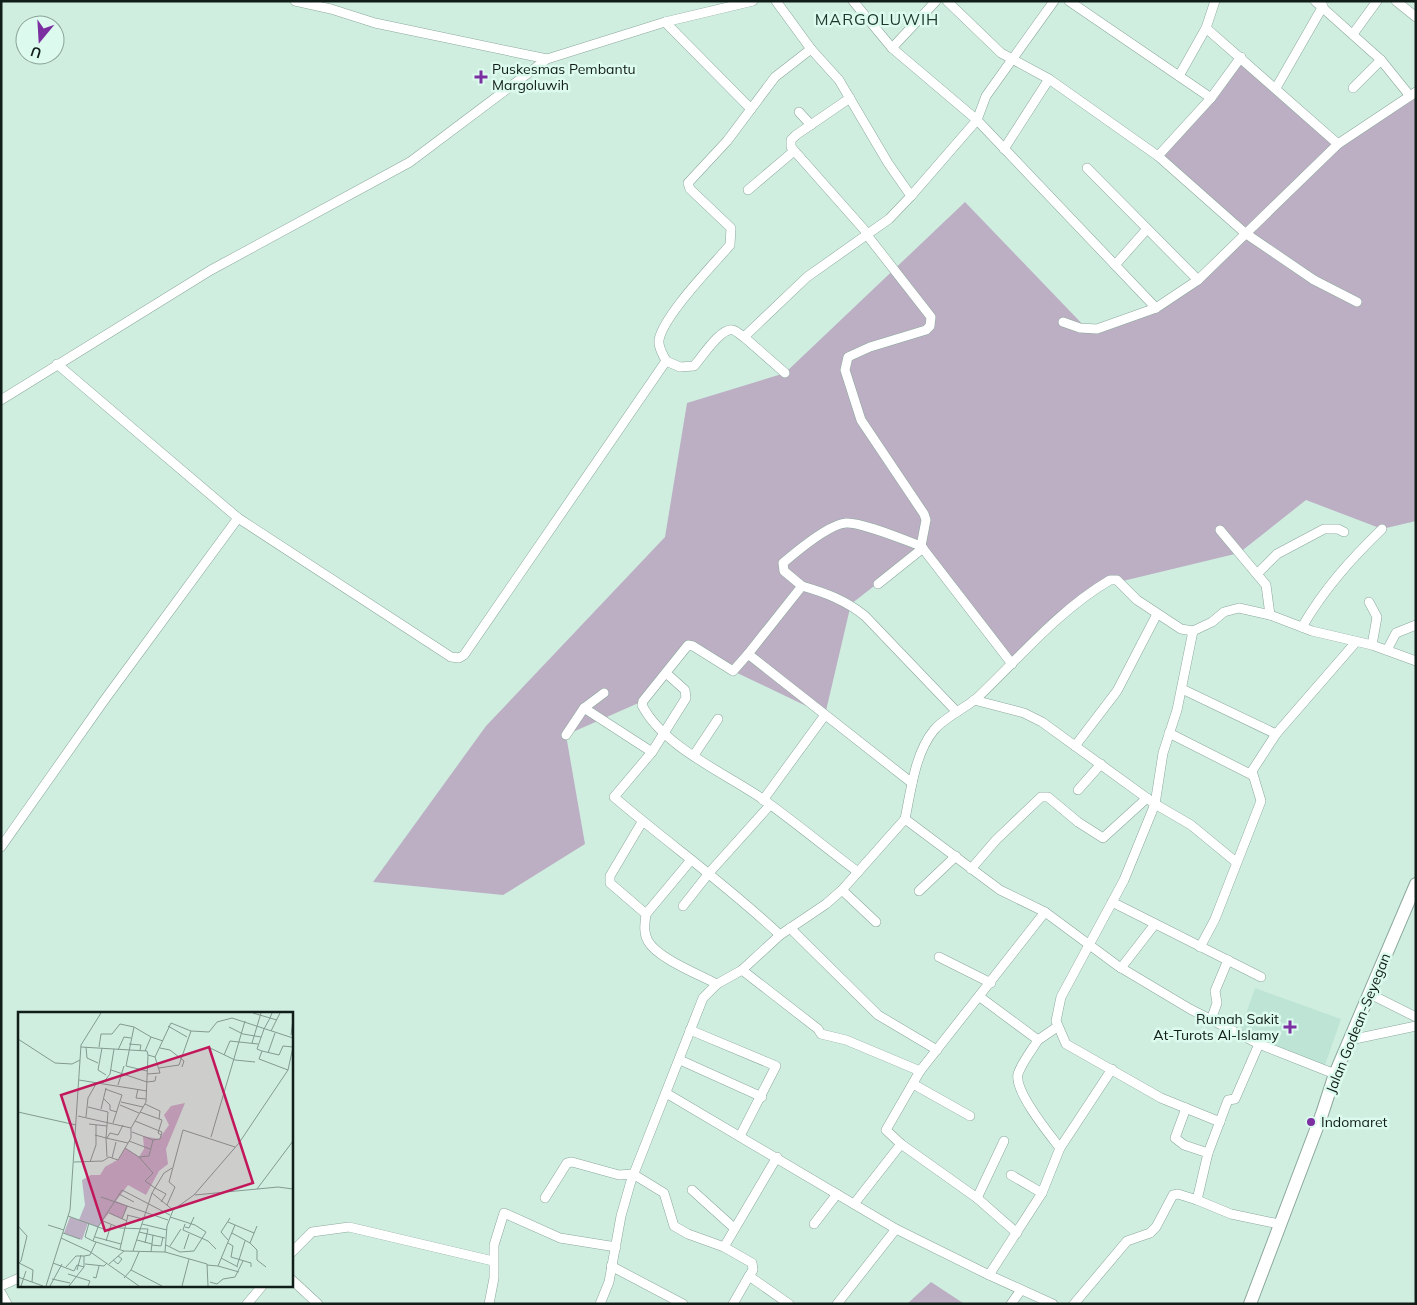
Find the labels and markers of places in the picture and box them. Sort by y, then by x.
place label: Puskesmas Pembantu Margoluwih [492,60,636,94]
marker: Puskesmas Pembantu Margoluwih [474,70,488,84]
place label: Rumah Sakit At-Turots Al-Islamy [1153,1010,1280,1044]
marker: Rumah Sakit At-Turots Al-Islamy [1283,1020,1297,1034]
place label: Indomaret [1321,1113,1388,1131]
marker: Indomaret [1305,1116,1317,1128]

